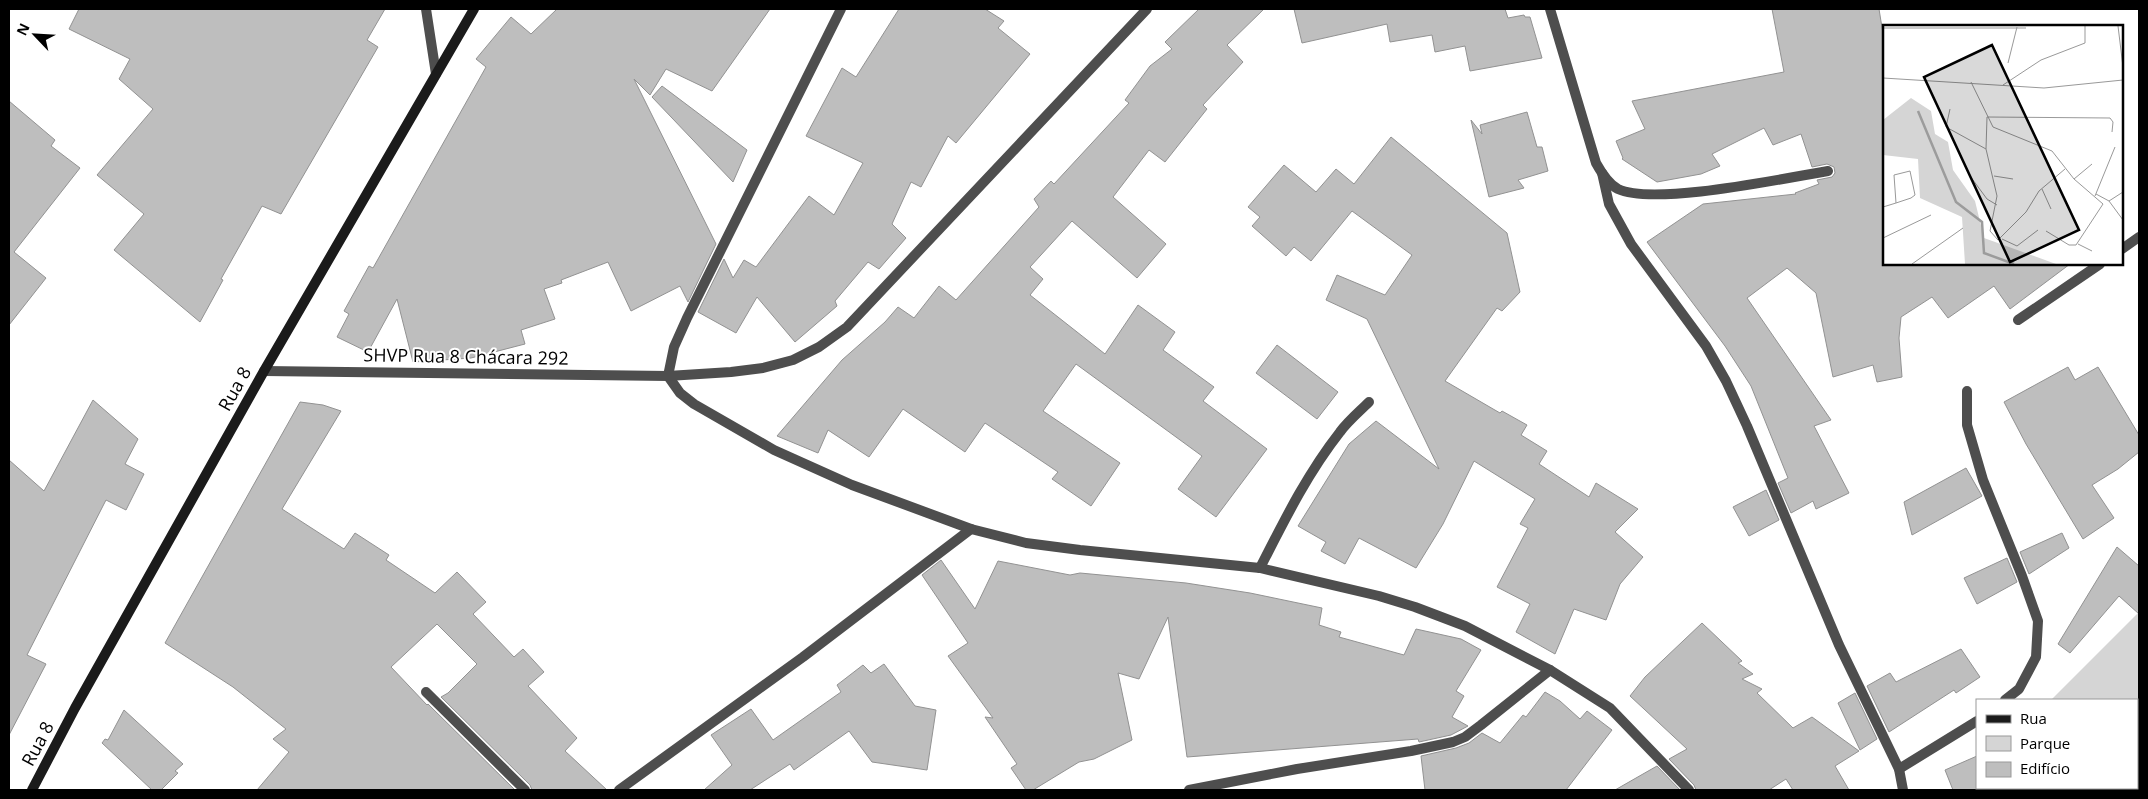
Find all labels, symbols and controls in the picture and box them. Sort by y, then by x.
north arrow [10,10,60,60]
text: N [12,20,34,38]
inset map [1883,25,2123,265]
street label: SHVP Rua 8 Chácara 292 [363,342,569,370]
street label: Rua 8 [212,362,256,415]
legend [1976,699,2138,789]
text: Rua [2020,708,2047,728]
street label: Rua 8 [15,717,59,770]
text: Parque [2020,733,2070,753]
text: Edifício [2020,758,2070,778]

